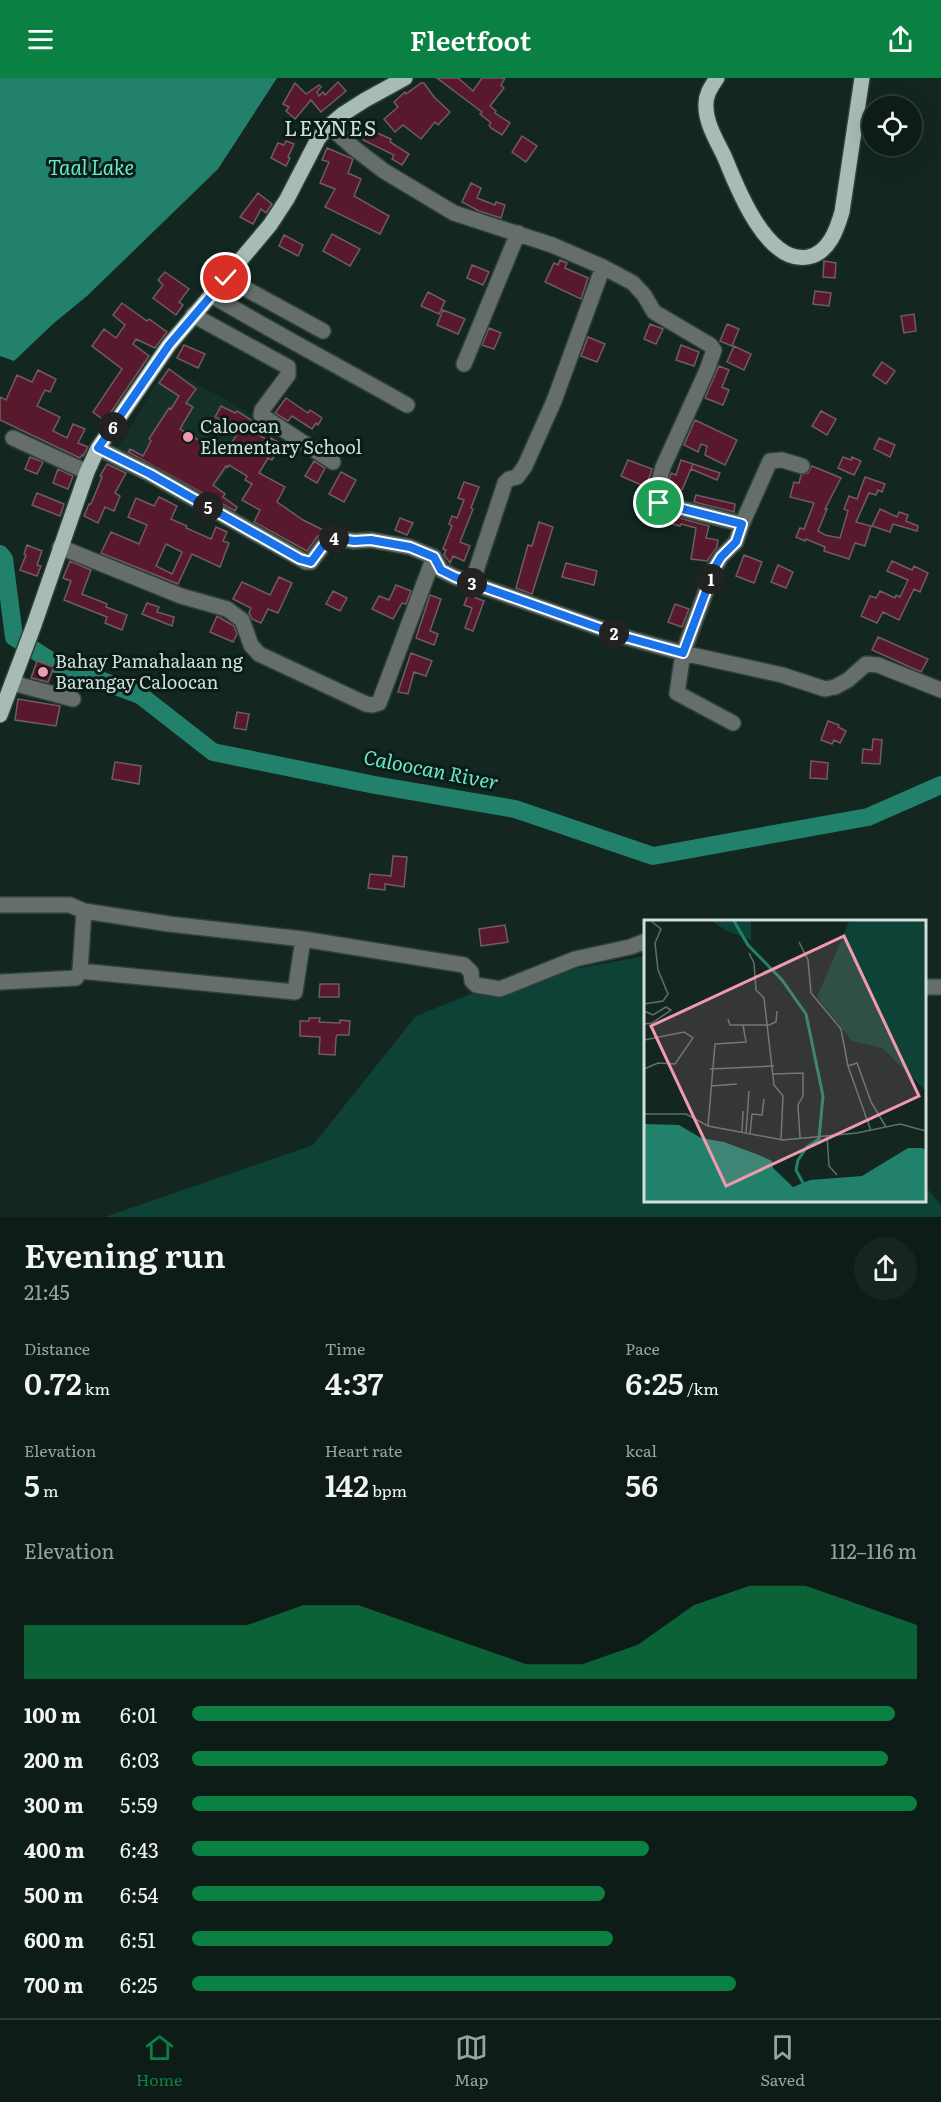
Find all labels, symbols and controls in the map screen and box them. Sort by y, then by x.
text: Fleetfoot [410,19,531,59]
icon: menu [24,23,57,56]
icon: share [884,23,917,56]
map controls [862,96,922,156]
button: locate [862,96,922,156]
district label: LEYNES [284,111,378,142]
water label: Taal Lake [48,151,134,181]
pin [200,252,251,303]
icon: check [209,261,242,294]
pin: 6 [98,412,128,442]
place label: Caloocan Elementary School [200,412,362,460]
text: 6 [108,415,118,439]
marker: Caloocan Elementary School [181,430,195,444]
pin [633,477,684,528]
icon: arrive [642,486,675,519]
pin: 5 [193,492,223,522]
text: 5 [204,495,212,519]
pin: 4 [319,523,349,553]
text: 4 [329,526,339,550]
pin: 1 [696,564,726,594]
text: 1 [708,567,714,591]
pin: 3 [457,568,487,598]
text: 3 [468,571,476,595]
pin: 2 [599,618,629,648]
text: 2 [610,621,618,645]
place label: Bahay Pamahalaan ng Barangay Caloocan [55,647,244,695]
marker: Bahay Pamahalaan ng Barangay Caloocan [36,665,50,679]
water label: Caloocan River [361,740,502,796]
inset map [644,920,926,1202]
text: Evening run [24,1229,226,1278]
button: share [854,1237,917,1300]
text: 21:45 [24,1276,70,1306]
text: Distance [24,1336,90,1360]
text: Time [325,1336,365,1360]
text: Pace [625,1336,660,1360]
text: 0.72 [24,1360,82,1404]
text: 4:37 [325,1360,383,1404]
text: 6:25 [625,1360,684,1404]
text: km [82,1376,110,1400]
text: /km [684,1376,719,1400]
text: Elevation [24,1438,96,1462]
text: Heart rate [325,1438,402,1462]
text: kcal [625,1438,657,1462]
text: 5 [24,1462,40,1506]
text: 142 [325,1462,369,1506]
text: 56 [625,1462,658,1506]
text: m [40,1478,59,1502]
text: bpm [369,1478,407,1502]
text: Elevation [24,1535,114,1565]
text: 112–116 m [830,1535,917,1565]
text: 100 m [24,1699,81,1729]
text: 6:01 [120,1699,157,1729]
text: 200 m [24,1744,83,1774]
text: 6:03 [120,1744,160,1774]
text: 300 m [24,1789,84,1819]
text: 5:59 [120,1789,157,1819]
text: 400 m [24,1834,85,1864]
text: 6:43 [120,1834,159,1864]
text: 500 m [24,1879,83,1909]
text: 6:54 [120,1879,159,1909]
text: 600 m [24,1924,84,1954]
text: 6:51 [120,1924,156,1954]
text: 700 m [24,1969,83,1999]
text: 6:25 [120,1969,158,1999]
tab: Home [136,2031,182,2091]
tab: Map [454,2031,488,2091]
tab: Saved [760,2031,805,2091]

